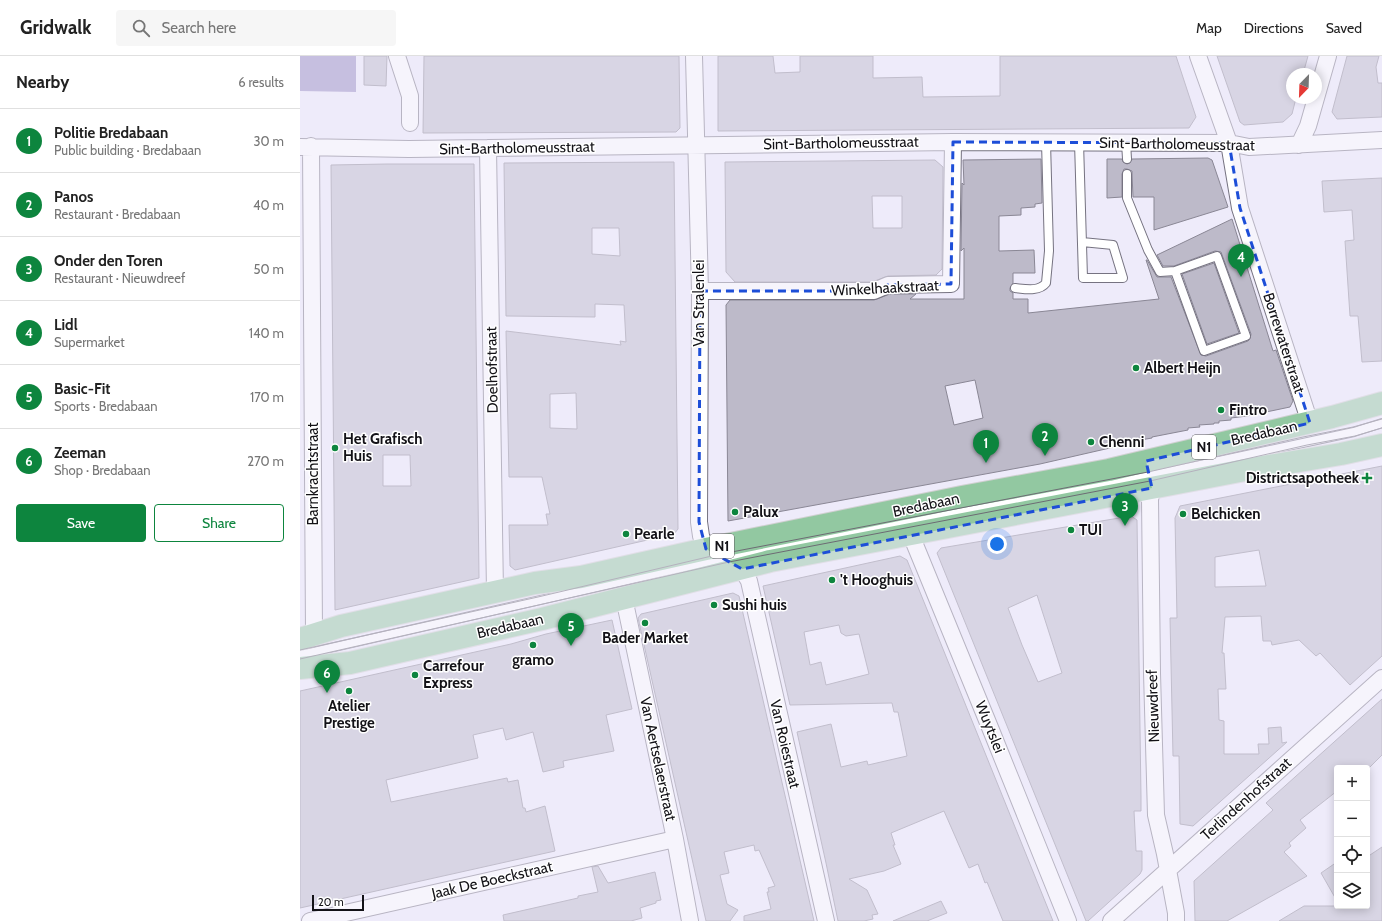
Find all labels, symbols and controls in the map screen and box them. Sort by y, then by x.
search box [116,10,396,46]
text: Gridwalk [20,16,92,39]
icon: search [130,17,152,39]
text: Search here [162,19,236,37]
text: Map [1196,19,1222,37]
text: Directions [1244,19,1304,37]
text: Saved [1326,19,1362,37]
north arrow [1286,68,1322,104]
text: Nearby [16,72,69,92]
text: 6 results [238,74,284,90]
text: Politie Bredabaan [54,124,168,142]
text: 1 [27,133,31,149]
text: 30 m [254,133,284,149]
street label: Sint-Bartholomeusstraat [763,133,919,153]
street label: Sint-Bartholomeusstraat [1099,134,1255,154]
street label: Sint-Bartholomeusstraat [439,138,595,158]
text: Public building · Bredabaan [54,142,201,158]
text: Panos [54,188,93,206]
text: 2 [26,197,32,213]
text: 40 m [253,197,284,213]
text: Restaurant · Bredabaan [54,206,181,222]
pin: 4 [1228,244,1254,277]
text: Onder den Toren [54,252,163,270]
street label: Van Stralenlei [690,260,708,346]
text: 3 [25,261,33,277]
text: 50 m [254,261,284,277]
text: Restaurant · Nieuwdreef [54,270,185,286]
street label: Winkelhaakstraat [831,276,939,300]
street label: Borrewaterstraat [1259,290,1309,396]
text: Lidl [54,316,78,334]
text: 4 [25,325,33,341]
text: 140 m [249,325,284,341]
street label: Doelhofstraat [482,326,502,414]
text: Supermarket [54,334,125,350]
place label: Albert Heijn [1144,359,1221,377]
marker: Albert Heijn [1131,363,1141,373]
text: Basic-Fit [54,380,110,398]
text: 5 [26,389,32,405]
text: 170 m [250,389,284,405]
text: Sports · Bredabaan [54,398,157,414]
place label: Fintro [1229,401,1268,419]
marker: Fintro [1216,405,1226,415]
street label: Bredabaan [1229,417,1299,449]
street label: Barnkrachtstraat [304,423,322,525]
pin: 2 [1032,423,1058,456]
place label: Het Grafisch Huis [343,430,422,465]
pin: 1 [973,430,999,463]
place label: Chenni [1099,433,1144,451]
road number: N1 [1192,435,1216,459]
marker: Chenni [1086,437,1096,447]
marker: Het Grafisch Huis [330,443,340,453]
text: Zeeman [54,444,106,462]
text: 6 [25,453,33,469]
text: 270 m [247,453,284,469]
text: Shop · Bredabaan [54,462,151,478]
place label: Districtsapotheek [1246,469,1360,487]
marker: Districtsapotheek [1362,473,1372,483]
street label: Bredabaan [891,489,961,521]
pin: 3 [1112,493,1138,526]
place label: Palux [743,503,779,521]
button: Save [16,504,146,542]
button: Share [154,504,284,542]
place label: Belchicken [1191,505,1260,523]
marker: Palux [730,507,740,517]
marker: Belchicken [1178,509,1188,519]
place label: TUI [1079,521,1102,539]
place label: Pearle [634,525,675,543]
marker: TUI [1066,525,1076,535]
marker: Pearle [621,529,631,539]
road number: N1 [710,534,734,558]
your location [987,534,1007,554]
place label: 't Hooghuis [840,571,913,589]
marker: 't Hooghuis [827,575,837,585]
place label: Sushi huis [722,596,787,614]
marker: Sushi huis [709,600,719,610]
street label: Bredabaan [475,610,545,642]
pin: 5 [558,613,584,646]
marker: Bader Market [640,618,650,628]
place label: Bader Market [602,629,688,647]
marker: gramo [528,640,538,650]
place label: gramo [512,651,554,669]
place label: Carrefour Express [423,657,484,692]
pin: 6 [314,660,340,693]
street label: Nieuwdreef [1143,669,1163,743]
marker: Carrefour Express [410,670,420,680]
marker: Atelier Prestige [344,686,354,696]
street label: Van Aertselaerstraat [636,695,680,823]
place label: Atelier Prestige [323,697,375,732]
street label: Van Roiestraat [766,698,804,790]
street label: Wuytslei [971,698,1009,756]
street label: Terlindenhofstraat [1197,754,1295,844]
map controls [1334,765,1370,909]
button: + [1334,765,1370,801]
button: − [1334,801,1370,837]
button: locate [1334,837,1370,873]
street label: Jaak De Boeckstraat [429,857,554,903]
button: layers [1334,873,1370,909]
scale bar [312,893,364,912]
text: 20 m [318,895,344,909]

